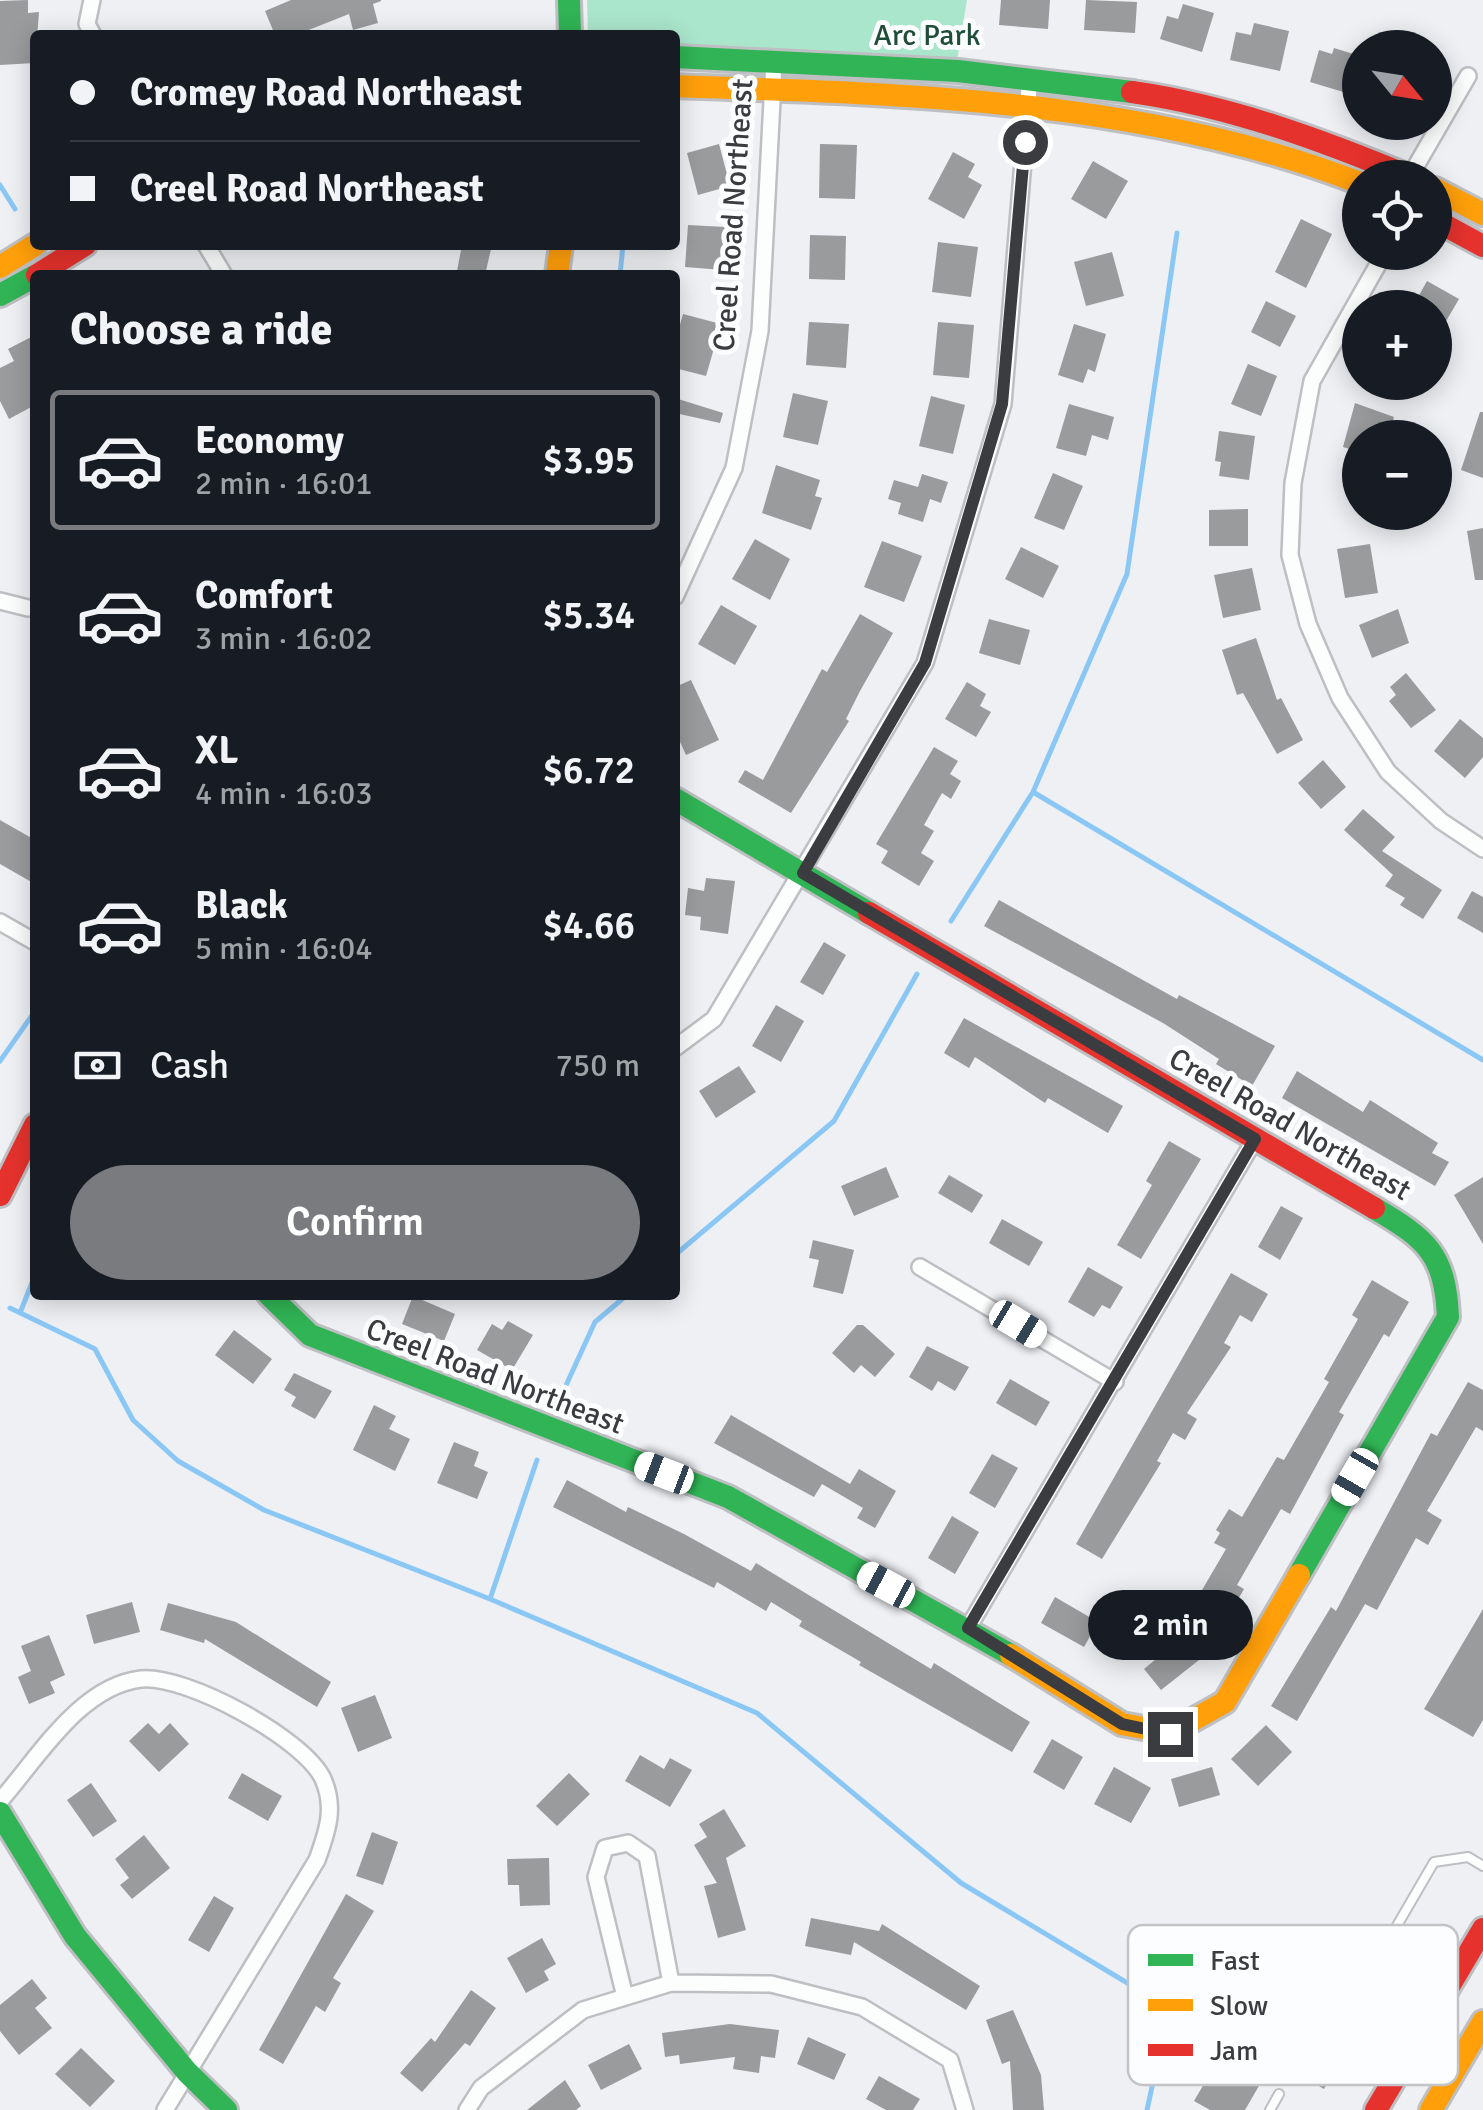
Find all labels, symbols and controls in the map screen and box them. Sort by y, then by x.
park label: Arc Park [873,17,981,54]
north arrow [1342,30,1452,140]
map controls [1342,30,1452,530]
text: Cromey Road Northeast [130,69,522,116]
street label: Creel Road Northeast [706,77,761,353]
route start [1003,120,1048,165]
button: locate [1342,160,1452,270]
text: Creel Road Northeast [130,165,484,212]
button: + [1342,290,1452,400]
text: Choose a ride [70,302,333,357]
icon: car [75,415,165,505]
text: Economy [195,417,344,464]
button: − [1342,420,1452,530]
text: $3.95 [542,437,635,484]
text: 2 min · 16:01 [195,464,373,503]
icon: car [75,570,165,660]
text: Comfort [195,572,333,619]
text: $5.34 [542,592,635,639]
text: 3 min · 16:02 [195,619,373,658]
icon: car [75,725,165,815]
text: XL [195,727,238,774]
text: $6.72 [542,747,635,794]
text: 4 min · 16:03 [195,774,373,813]
icon: car [75,880,165,970]
text: Black [195,882,288,929]
text: $4.66 [542,902,635,949]
text: 5 min · 16:04 [195,929,373,968]
icon: cash [70,1038,125,1093]
street label: Creel Road Northeast [1162,1040,1417,1209]
text: Cash [150,1042,229,1089]
text: 750 m [556,1046,640,1085]
button: Confirm [70,1165,640,1280]
car [985,1296,1051,1352]
street label: Creel Road Northeast [361,1310,629,1443]
car [1327,1444,1383,1510]
car [631,1448,697,1498]
car [852,1558,920,1612]
callout: 2 min [1088,1589,1252,1659]
text: 2 min [1132,1605,1209,1644]
route end [1148,1712,1193,1757]
legend [1128,1925,1458,2085]
text: Fast [1210,1944,1260,1978]
text: Slow [1210,1989,1268,2023]
text: Jam [1210,2034,1258,2068]

